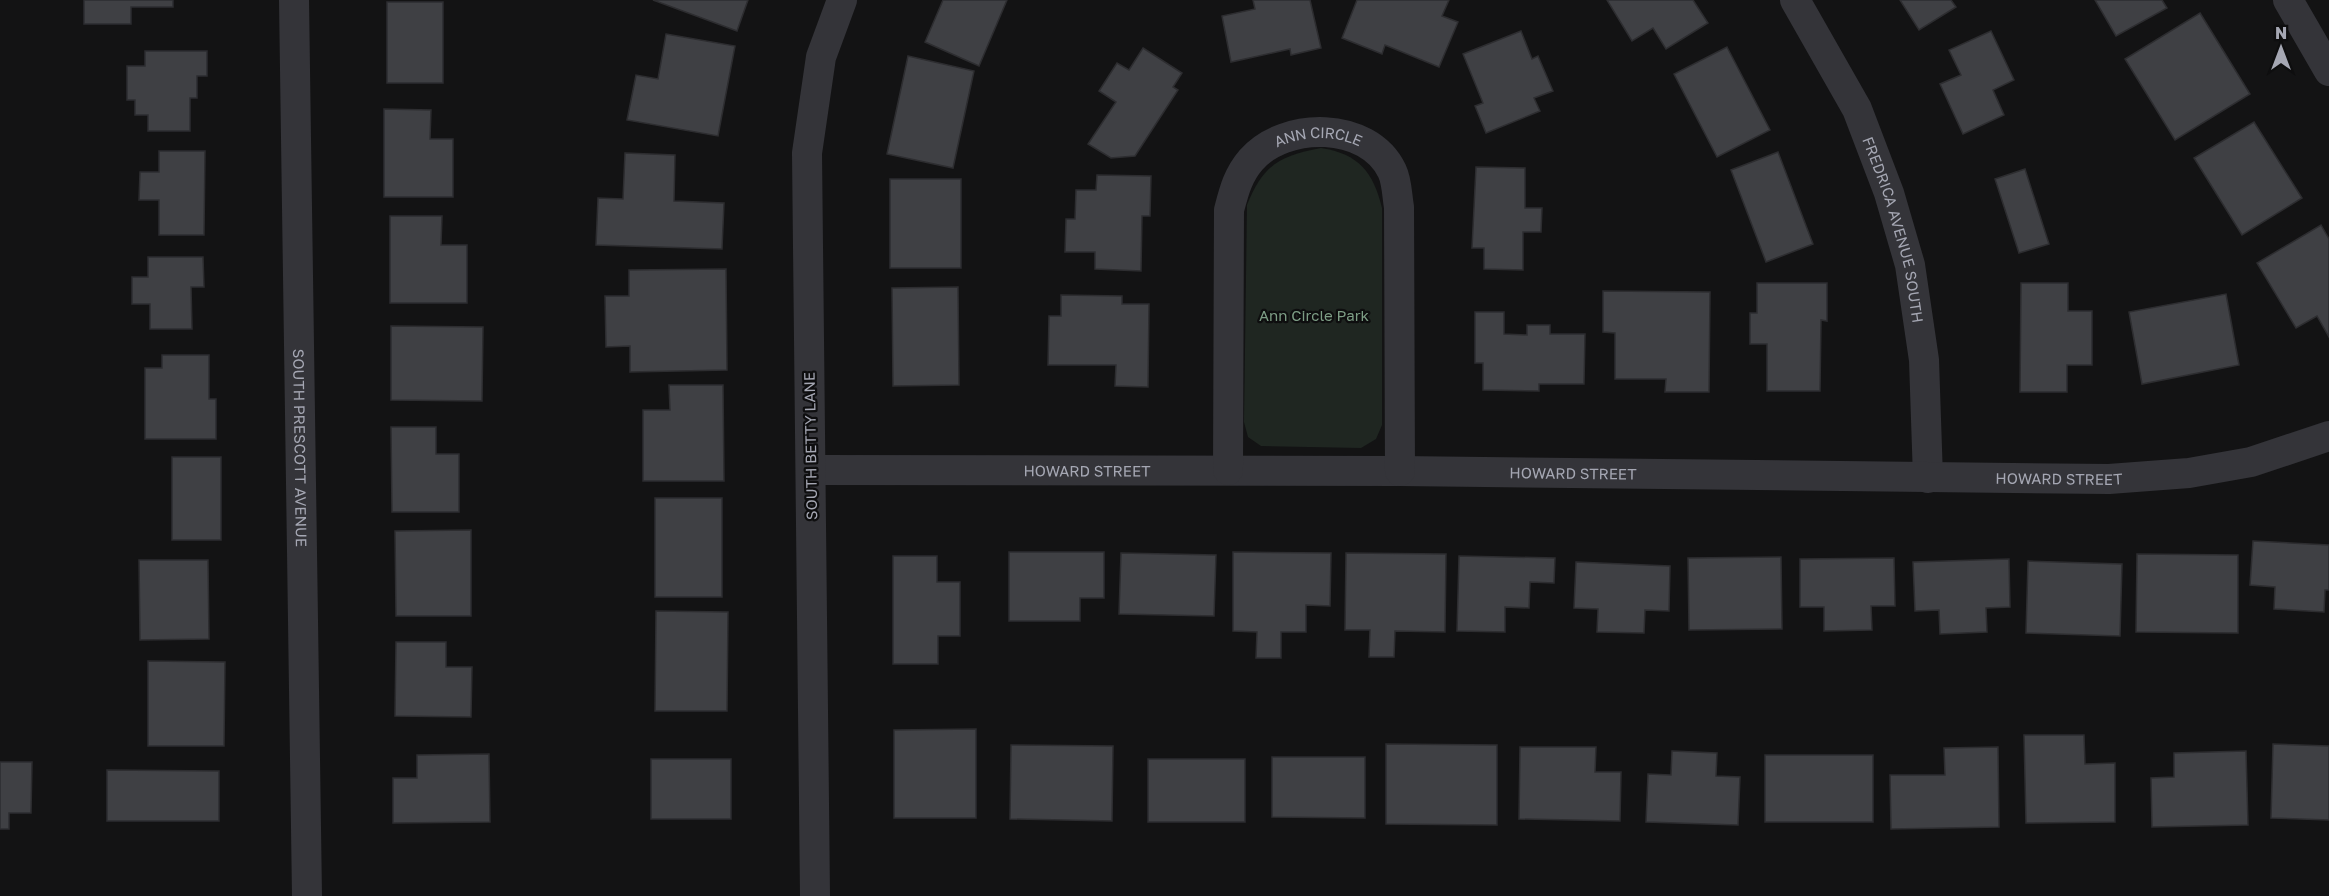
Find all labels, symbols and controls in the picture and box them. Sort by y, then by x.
north arrow [2251,18,2311,78]
text: N [2275,23,2287,43]
street label: ANN CIRCLE [1271,123,1365,150]
street label: FREDRICA AVENUE SOUTH [1859,134,1927,324]
park label: Ann Circle Park [1259,306,1369,324]
street label: SOUTH PRESCOTT AVENUE [290,349,311,547]
street label: SOUTH BETTY LANE [800,372,820,520]
street label: HOWARD STREET [1023,461,1151,480]
street label: HOWARD STREET [1509,463,1637,483]
street label: HOWARD STREET [1995,469,2123,488]

